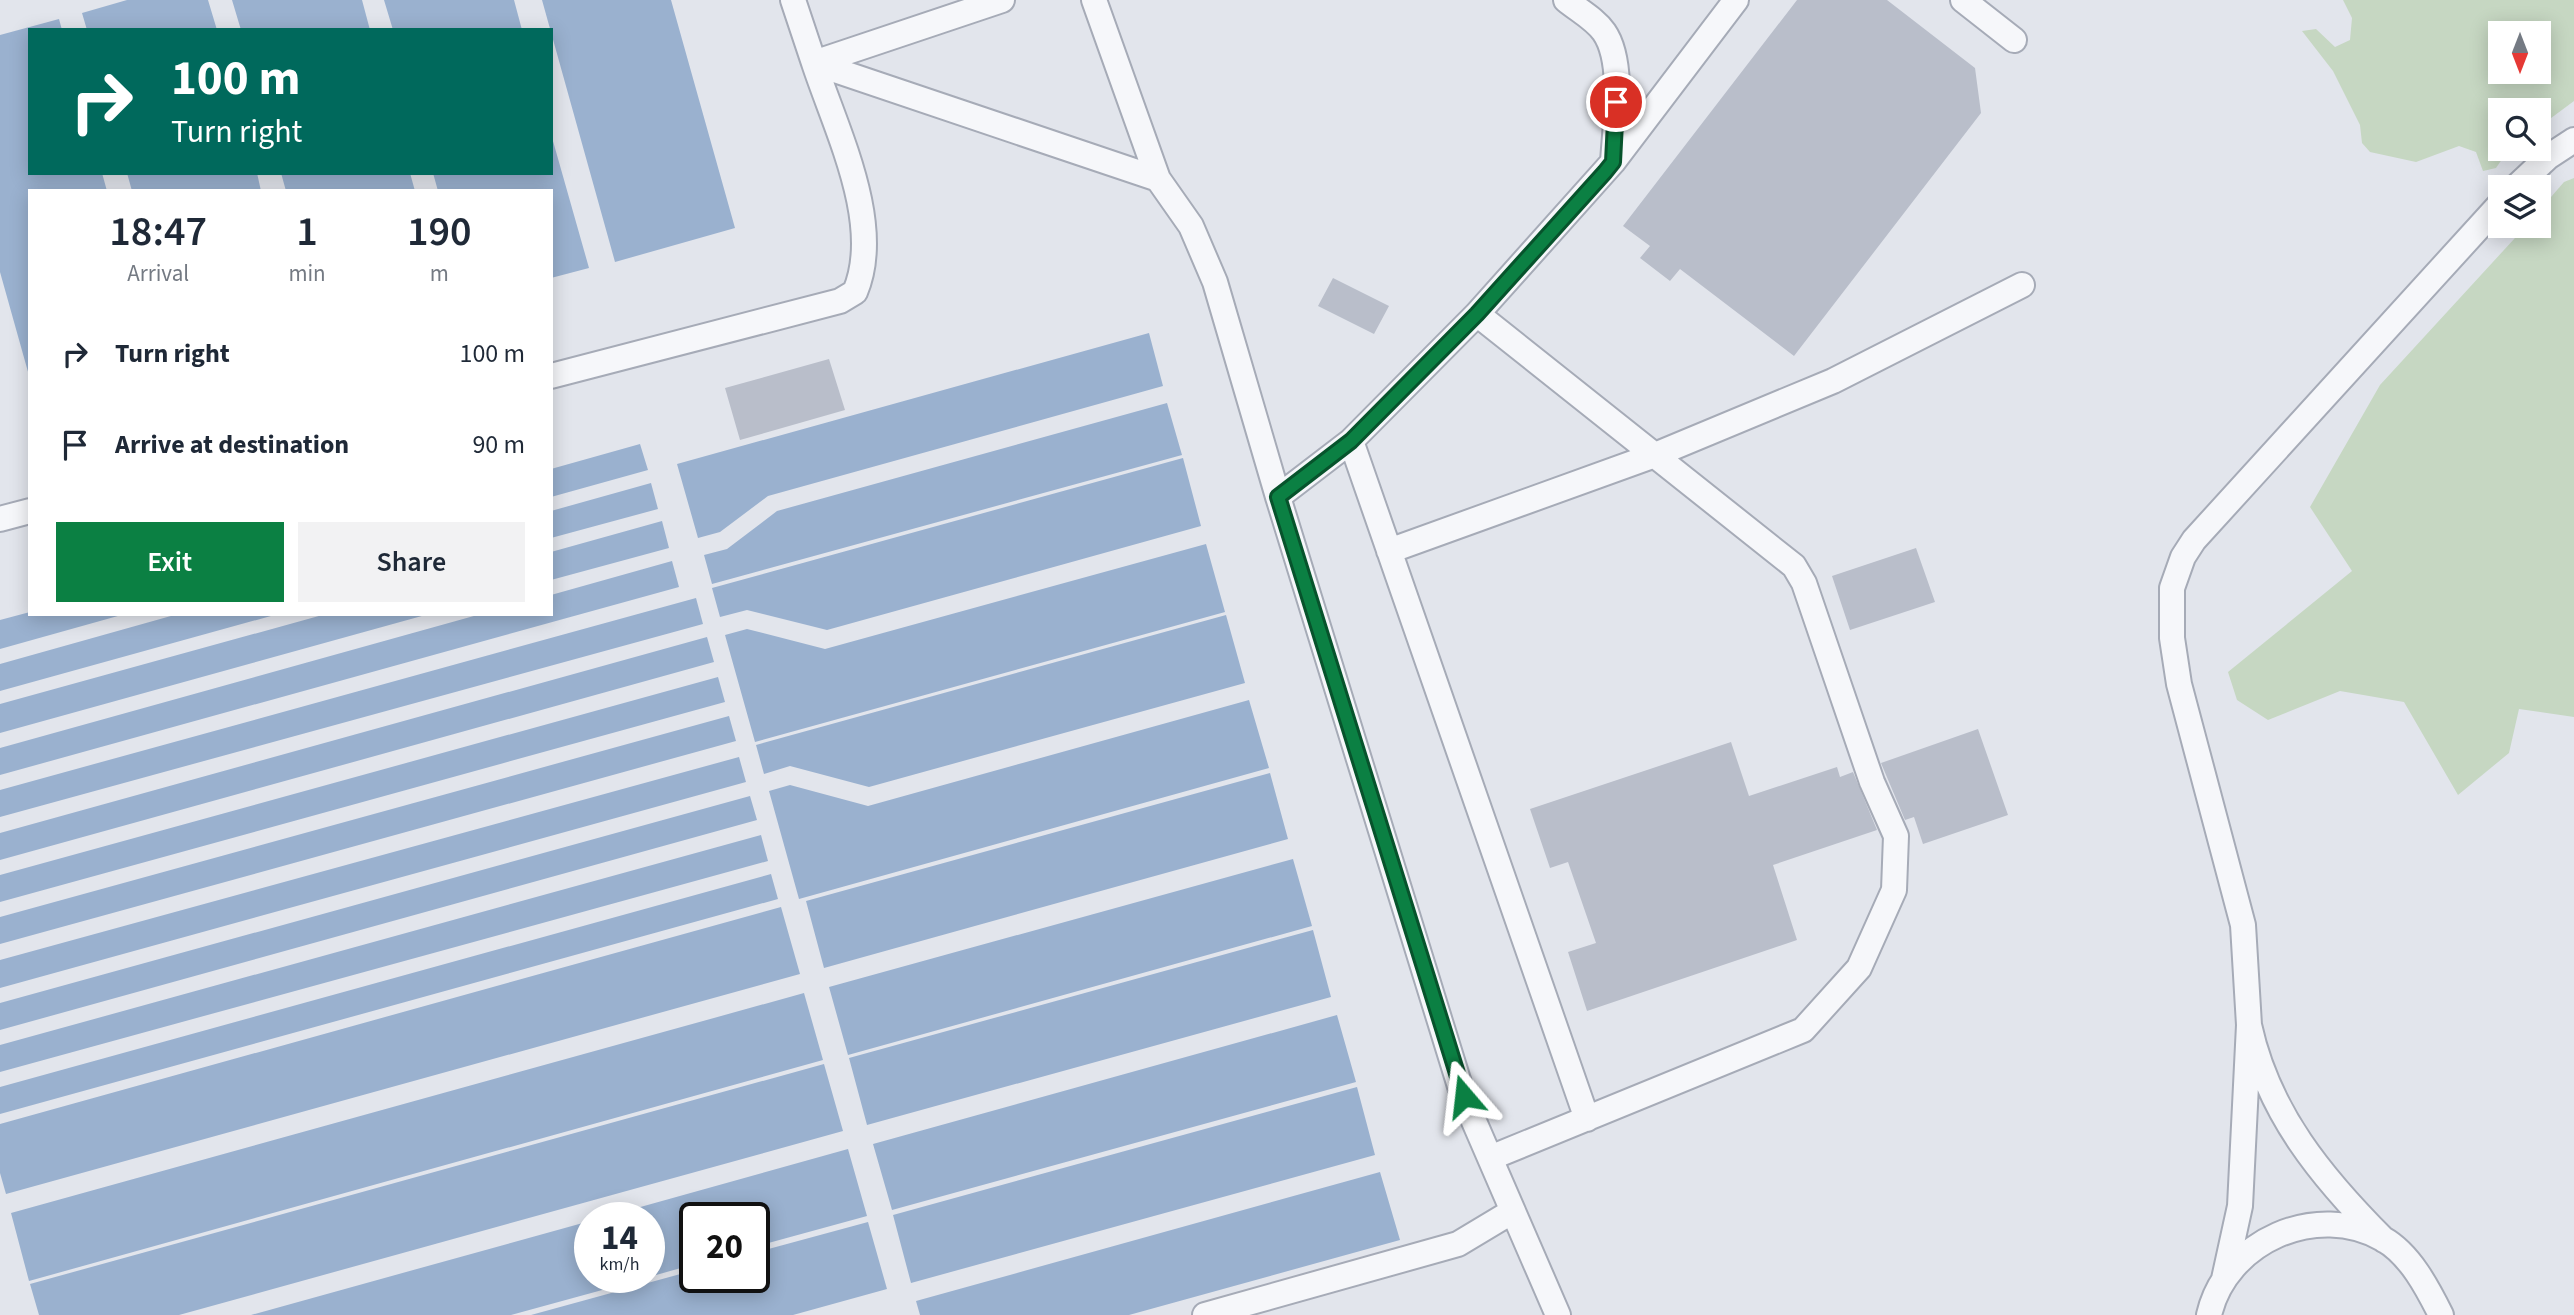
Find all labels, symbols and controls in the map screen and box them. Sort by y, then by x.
north arrow [2488,21,2552,84]
map controls [2488,21,2551,238]
text: 100 m [171,44,300,114]
icon: right [56,56,147,147]
pin [1586,72,1646,132]
icon: arrive [1597,83,1635,121]
button: search [2488,98,2551,161]
text: Turn right [171,109,302,155]
button: layers [2488,175,2551,238]
text: 18:47 [109,202,207,262]
text: 1 [296,202,318,262]
text: 190 [407,202,472,262]
text: Arrival [127,257,189,290]
text: min [288,257,326,290]
text: m [430,257,449,290]
icon: right [56,335,94,373]
text: Turn right [115,335,230,372]
text: 100 m [459,335,525,372]
icon: arrive [56,426,94,464]
text: Arrive at destination [115,426,349,463]
text: 90 m [472,426,525,463]
button: Exit [56,522,284,602]
button: Share [298,522,525,602]
position arrow [1427,1059,1501,1133]
speed limit sign: 20 [679,1202,770,1293]
text: 14 [601,1213,638,1263]
text: km/h [600,1252,639,1277]

